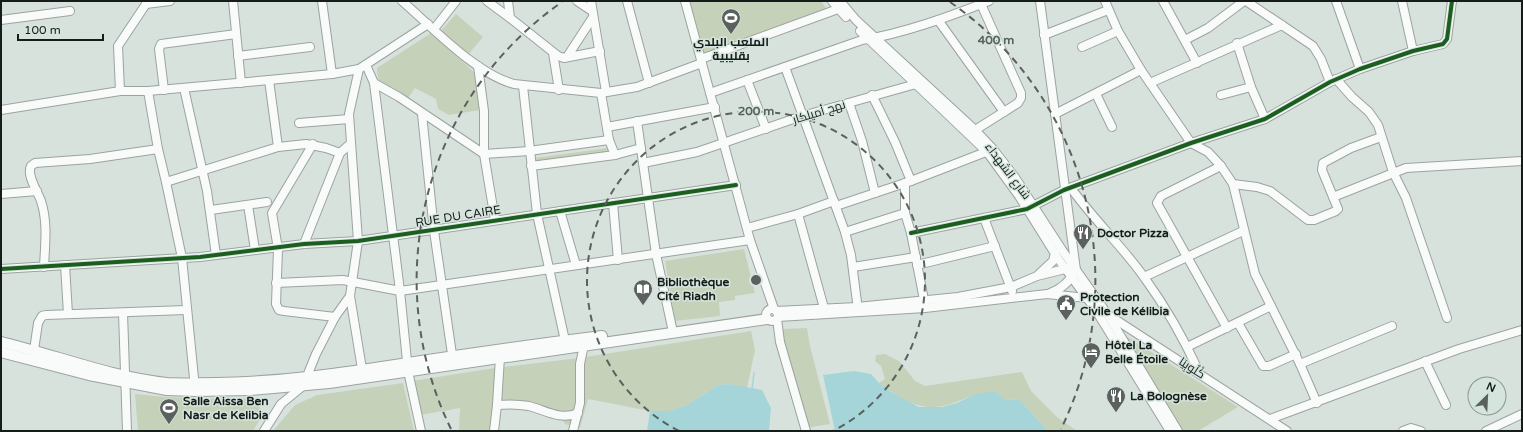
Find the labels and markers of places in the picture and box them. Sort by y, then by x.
sports icon: الملعب البلدي بقليبية [720,7,742,35]
place label: الملعب البلدي بقليبية [693,35,769,63]
restaurant icon: Doctor Pizza [1072,222,1094,250]
place label: Doctor Pizza [1097,226,1169,240]
centre of rings [749,273,763,287]
place label: Bibliothèque Cité Riadh [657,275,730,303]
library icon: Bibliothèque Cité Riadh [632,278,654,306]
place label: Protection Civile de Kélibia [1080,290,1169,318]
public building icon: Protection Civile de Kélibia [1055,293,1077,321]
place label: Hôtel La Belle Étoile [1105,338,1168,366]
hotel icon: Hôtel La Belle Étoile [1080,341,1102,369]
restaurant icon: La Bolognèse [1105,385,1127,413]
place label: La Bolognèse [1130,389,1207,404]
place label: Salle Aissa Ben Nasr de Kelibia [183,394,269,422]
sports icon: Salle Aissa Ben Nasr de Kelibia [158,397,180,425]

